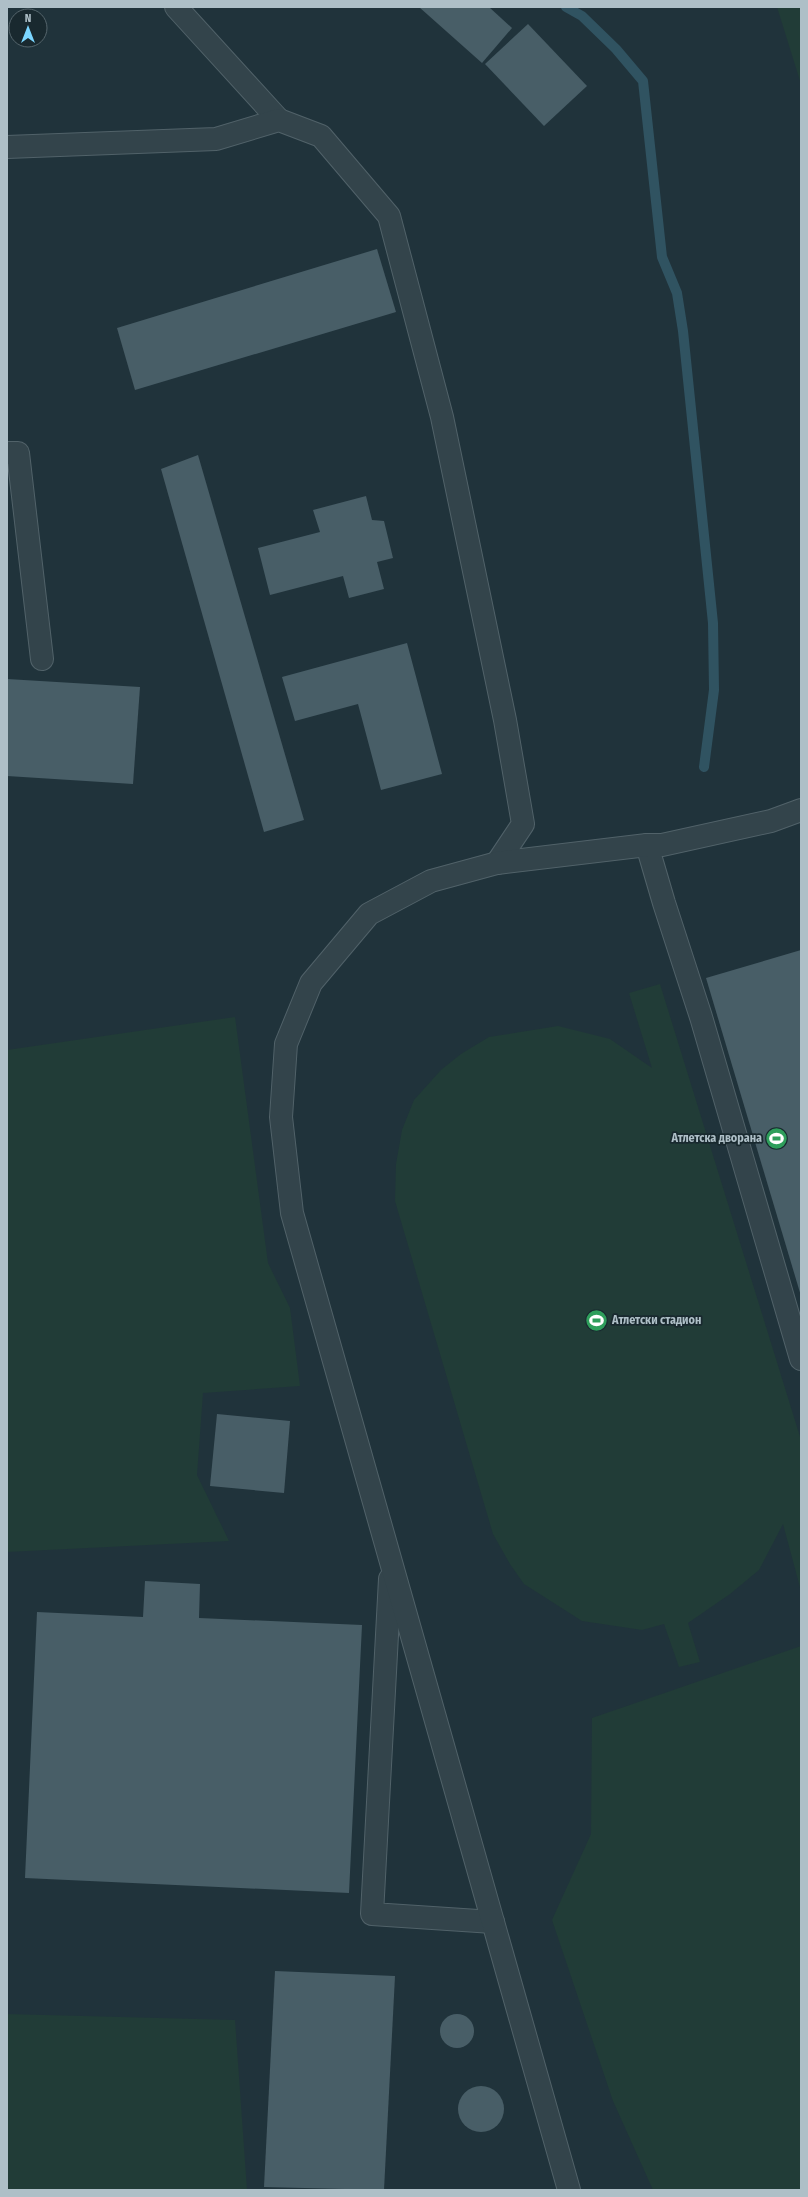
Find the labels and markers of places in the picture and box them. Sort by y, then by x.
sports icon: Атлетска дворана [764,1125,790,1151]
place label: Атлетска дворана [670,1131,762,1145]
sports icon: Атлетски стадион [584,1307,610,1333]
place label: Атлетски стадион [611,1313,701,1327]

